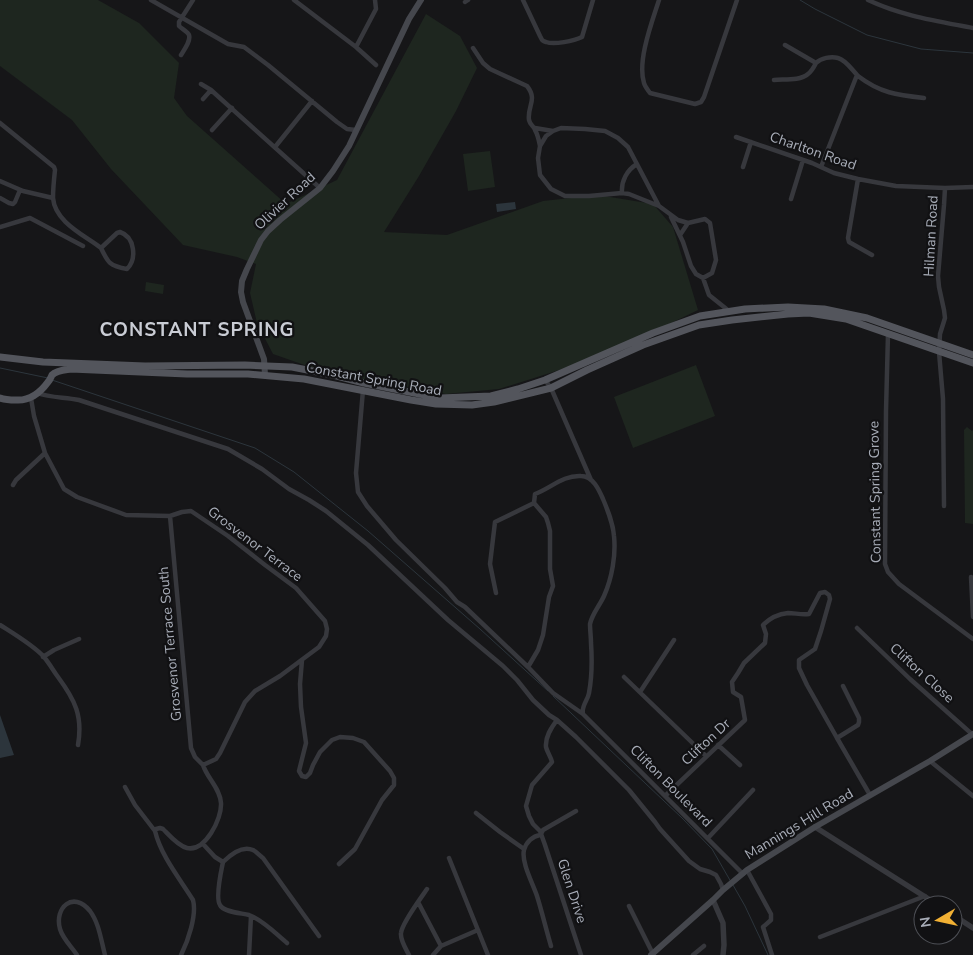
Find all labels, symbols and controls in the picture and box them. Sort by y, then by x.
street label: Charlton Road [767,127,859,175]
street label: Olivier Road [250,168,320,234]
street label: Hilman Road [919,195,943,277]
district label: CONSTANT SPRING [100,317,294,343]
street label: Constant Spring Road [305,358,443,400]
street label: Constant Spring Grove [864,421,886,563]
street label: Grosvenor Terrace [204,502,306,586]
street label: Grosvenor Terrace South [154,566,186,722]
street label: Clifton Close [886,639,958,707]
street label: Clifton Dr [677,714,735,770]
street label: Clifton Boulevard [626,741,716,831]
street label: Mannings Hill Road [741,784,857,864]
street label: Glen Drive [553,856,591,926]
north arrow [913,895,963,945]
text: N [915,915,936,929]

